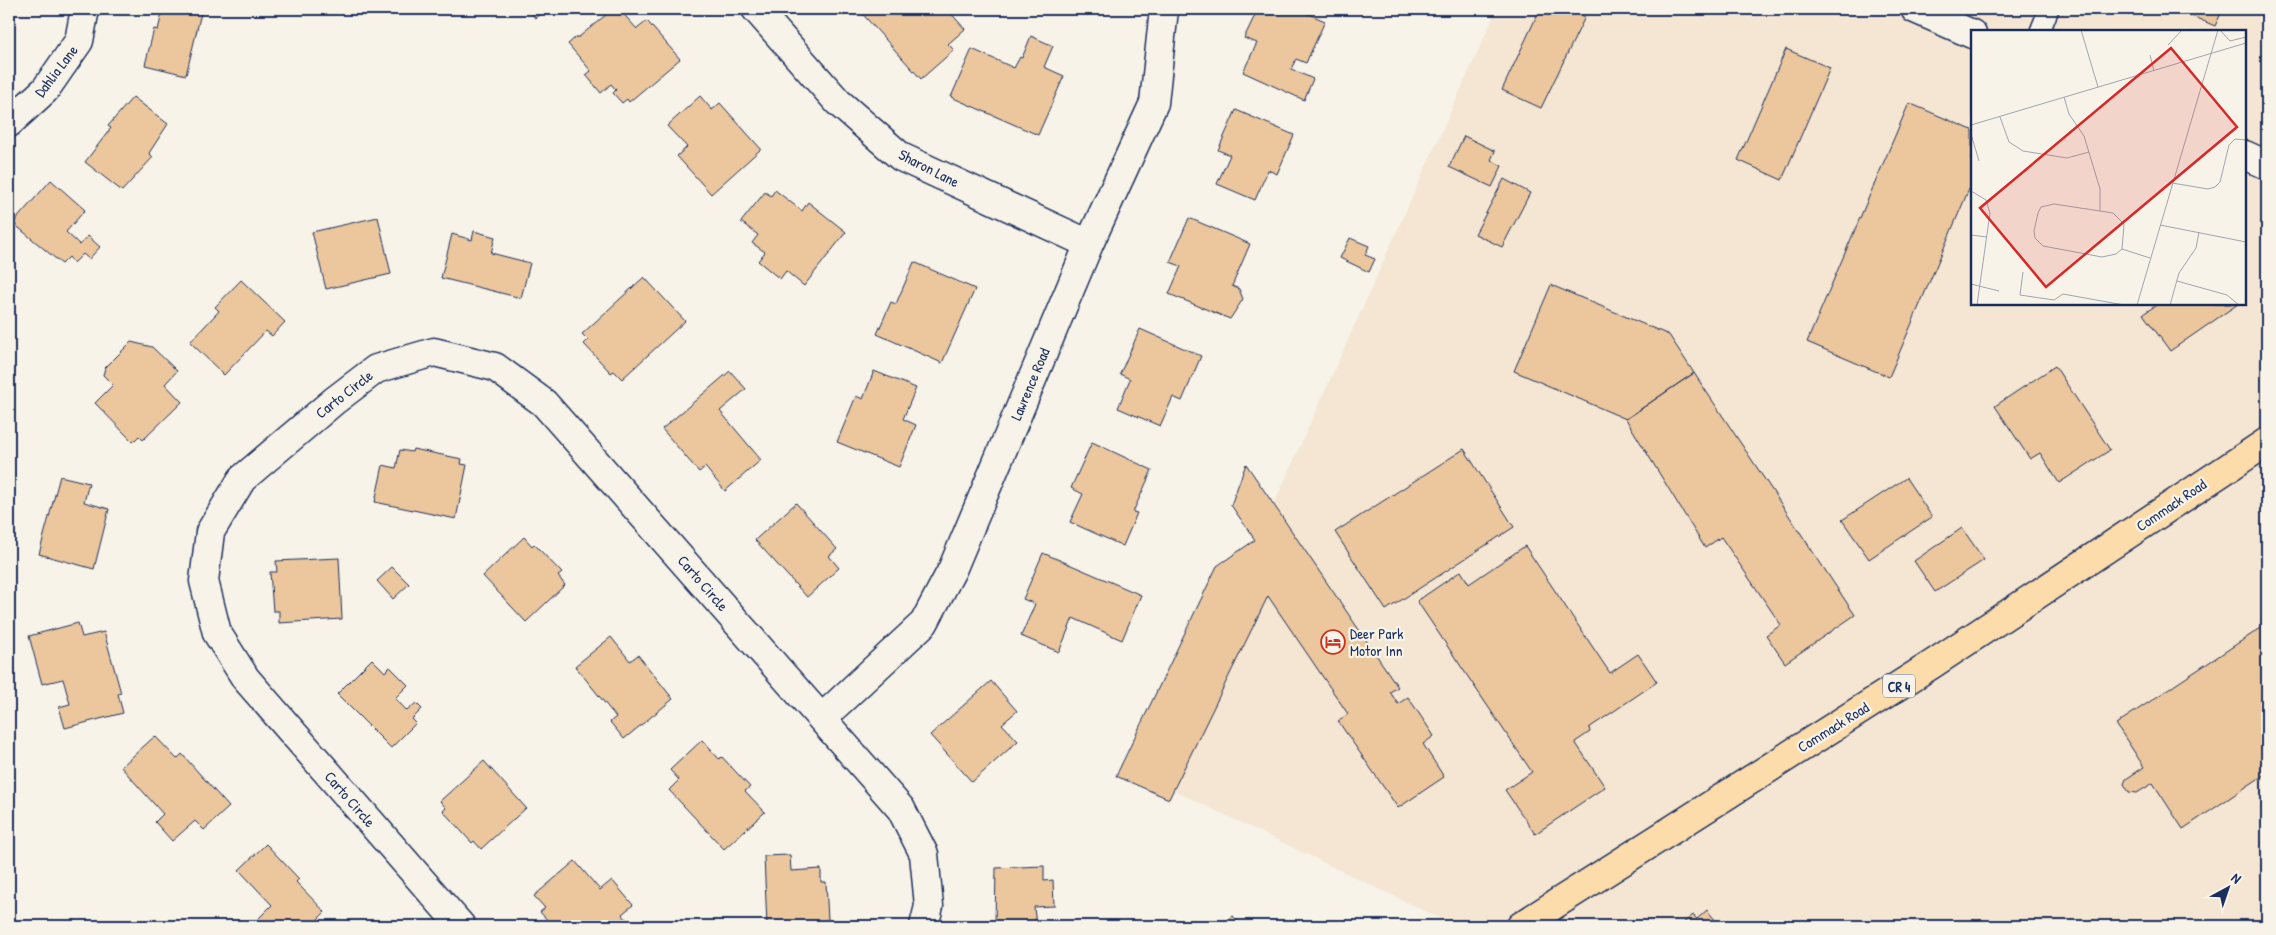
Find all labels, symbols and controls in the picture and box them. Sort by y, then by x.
inset map [1971,30,2246,305]
street label: Dahlia Lane [29,41,83,101]
street label: Sharon Lane [895,144,963,192]
street label: Lawrence Road [1005,344,1055,423]
street label: Carto Circle [311,365,377,423]
street label: Commack Road [2132,474,2210,536]
street label: Carto Circle [673,551,733,615]
place label: Deer Park Motor Inn [1350,623,1403,661]
hotel icon: Deer Park Motor Inn [1320,629,1346,655]
road number: CR 4 [1883,674,1915,698]
street label: Commack Road [1793,697,1873,757]
street label: Carto Circle [320,767,380,831]
north arrow [2204,862,2254,912]
text: N [2228,868,2246,888]

